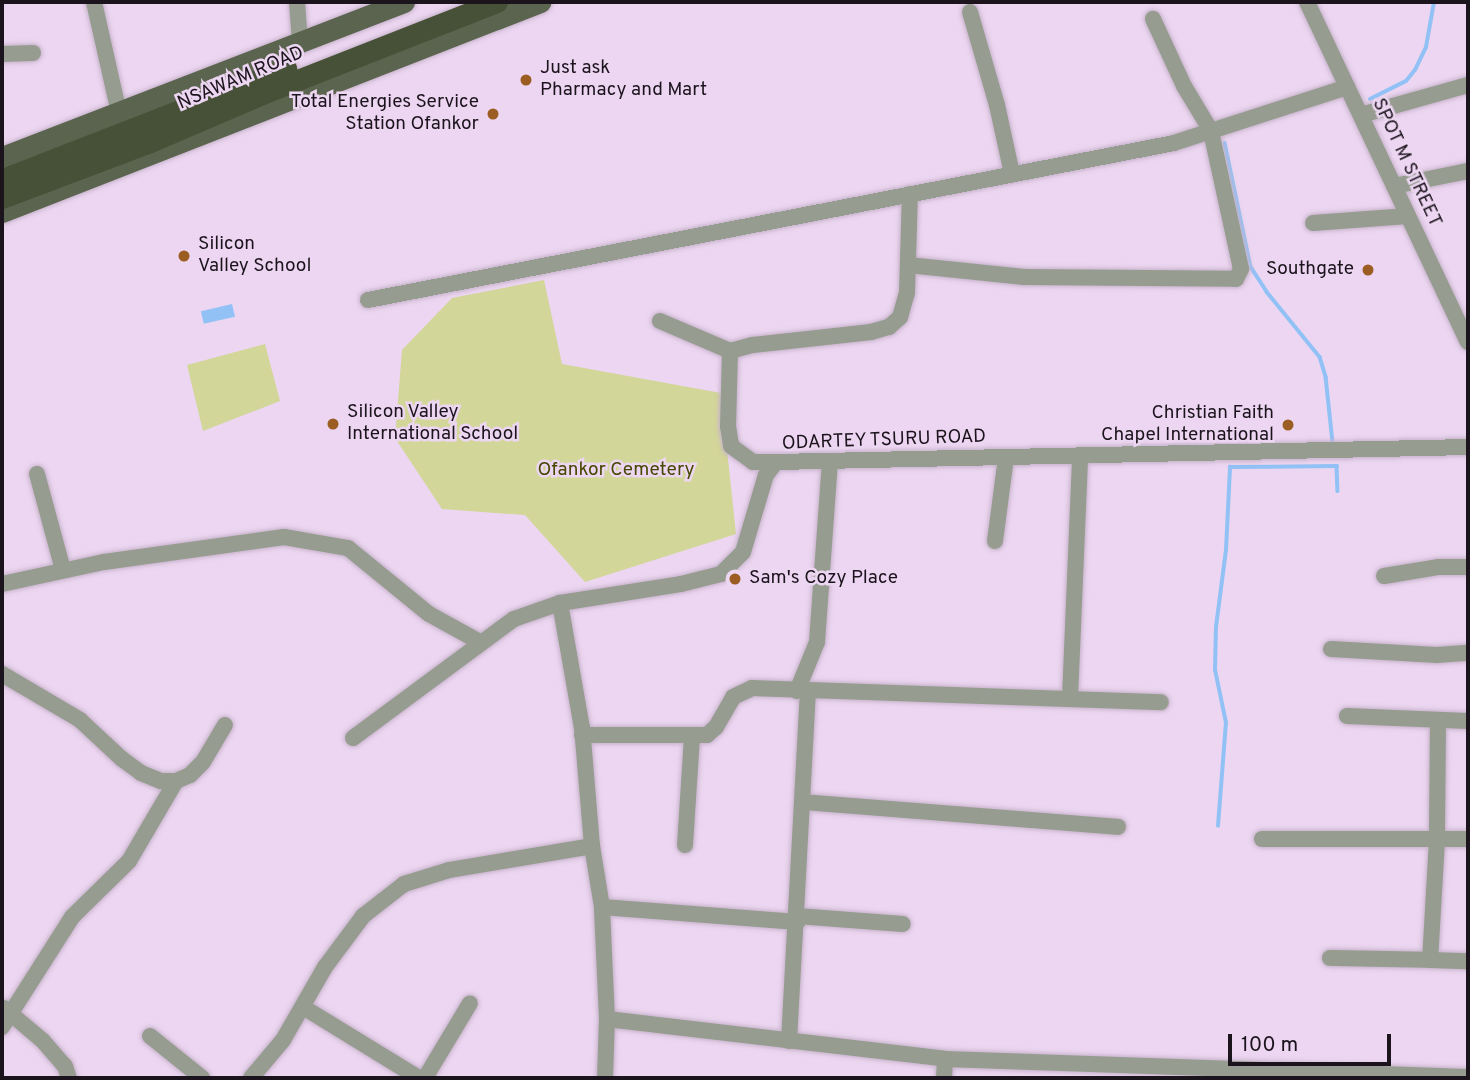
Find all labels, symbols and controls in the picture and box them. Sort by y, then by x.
street label: NSAWAM ROAD [175,42,307,116]
place label: Just ask Pharmacy and Mart [540,58,707,102]
marker: Just ask Pharmacy and Mart [518,72,534,88]
place label: Total Energies Service Station Ofankor [291,92,479,136]
street label: SPOT M STREET [1366,95,1446,231]
marker: Total Energies Service Station Ofankor [485,106,501,122]
place label: Silicon Valley School [198,234,311,278]
marker: Silicon Valley School [176,248,192,264]
place label: Southgate [1266,259,1354,281]
marker: Southgate [1360,262,1376,278]
place label: Silicon Valley International School [347,402,518,446]
place label: Christian Faith Chapel International [1101,403,1274,447]
marker: Silicon Valley International School [325,416,341,432]
marker: Christian Faith Chapel International [1280,417,1296,433]
street label: ODARTEY TSURU ROAD [781,426,987,456]
park label: Ofankor Cemetery [537,460,695,482]
place label: Sam's Cozy Place [749,568,898,590]
marker: Sam's Cozy Place [727,571,743,587]
scale bar [1232,1020,1395,1064]
text: 100 m [1241,1032,1298,1059]

